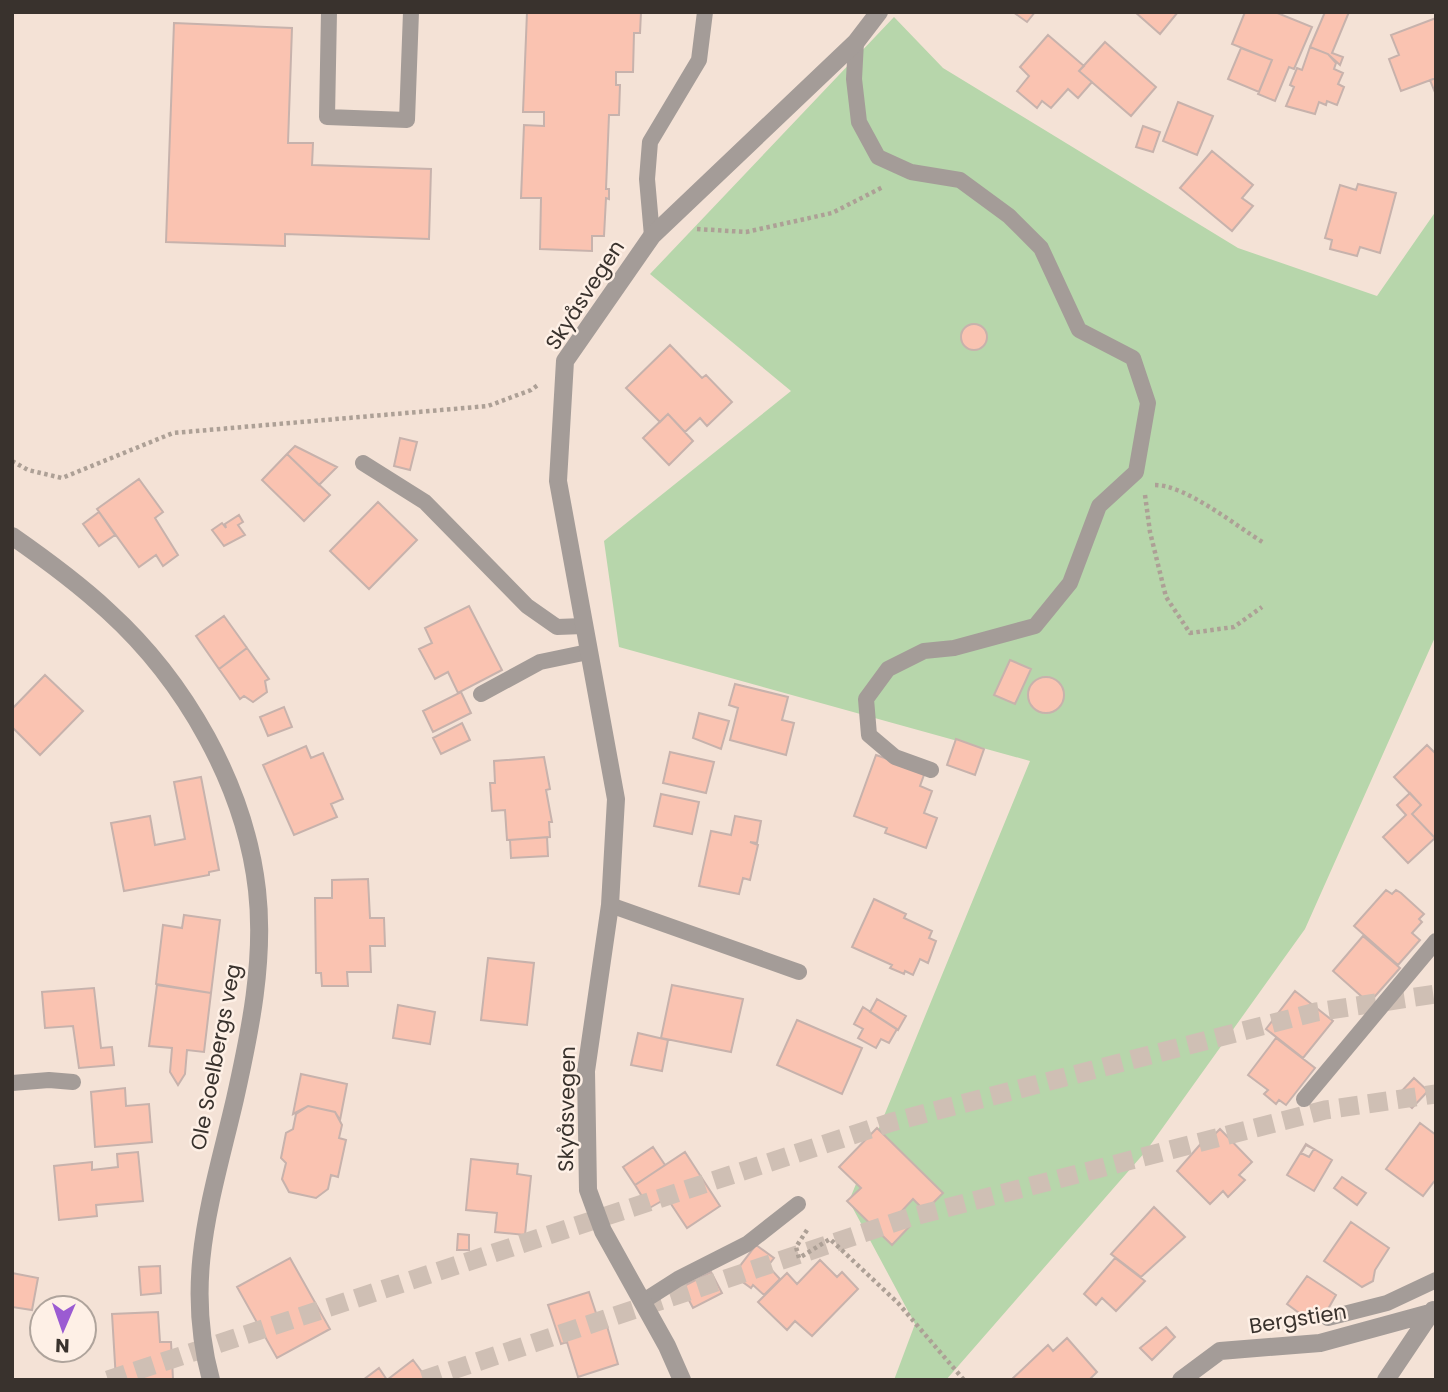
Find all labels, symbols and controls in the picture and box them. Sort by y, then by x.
street label: Skyåsvegen [538,234,631,355]
street label: Ole Soelbergs veg [183,961,248,1152]
street label: Skyåsvegen [551,1046,582,1172]
north arrow [28,1294,98,1364]
street label: Bergstien [1247,1297,1349,1341]
text: N [55,1332,70,1359]

